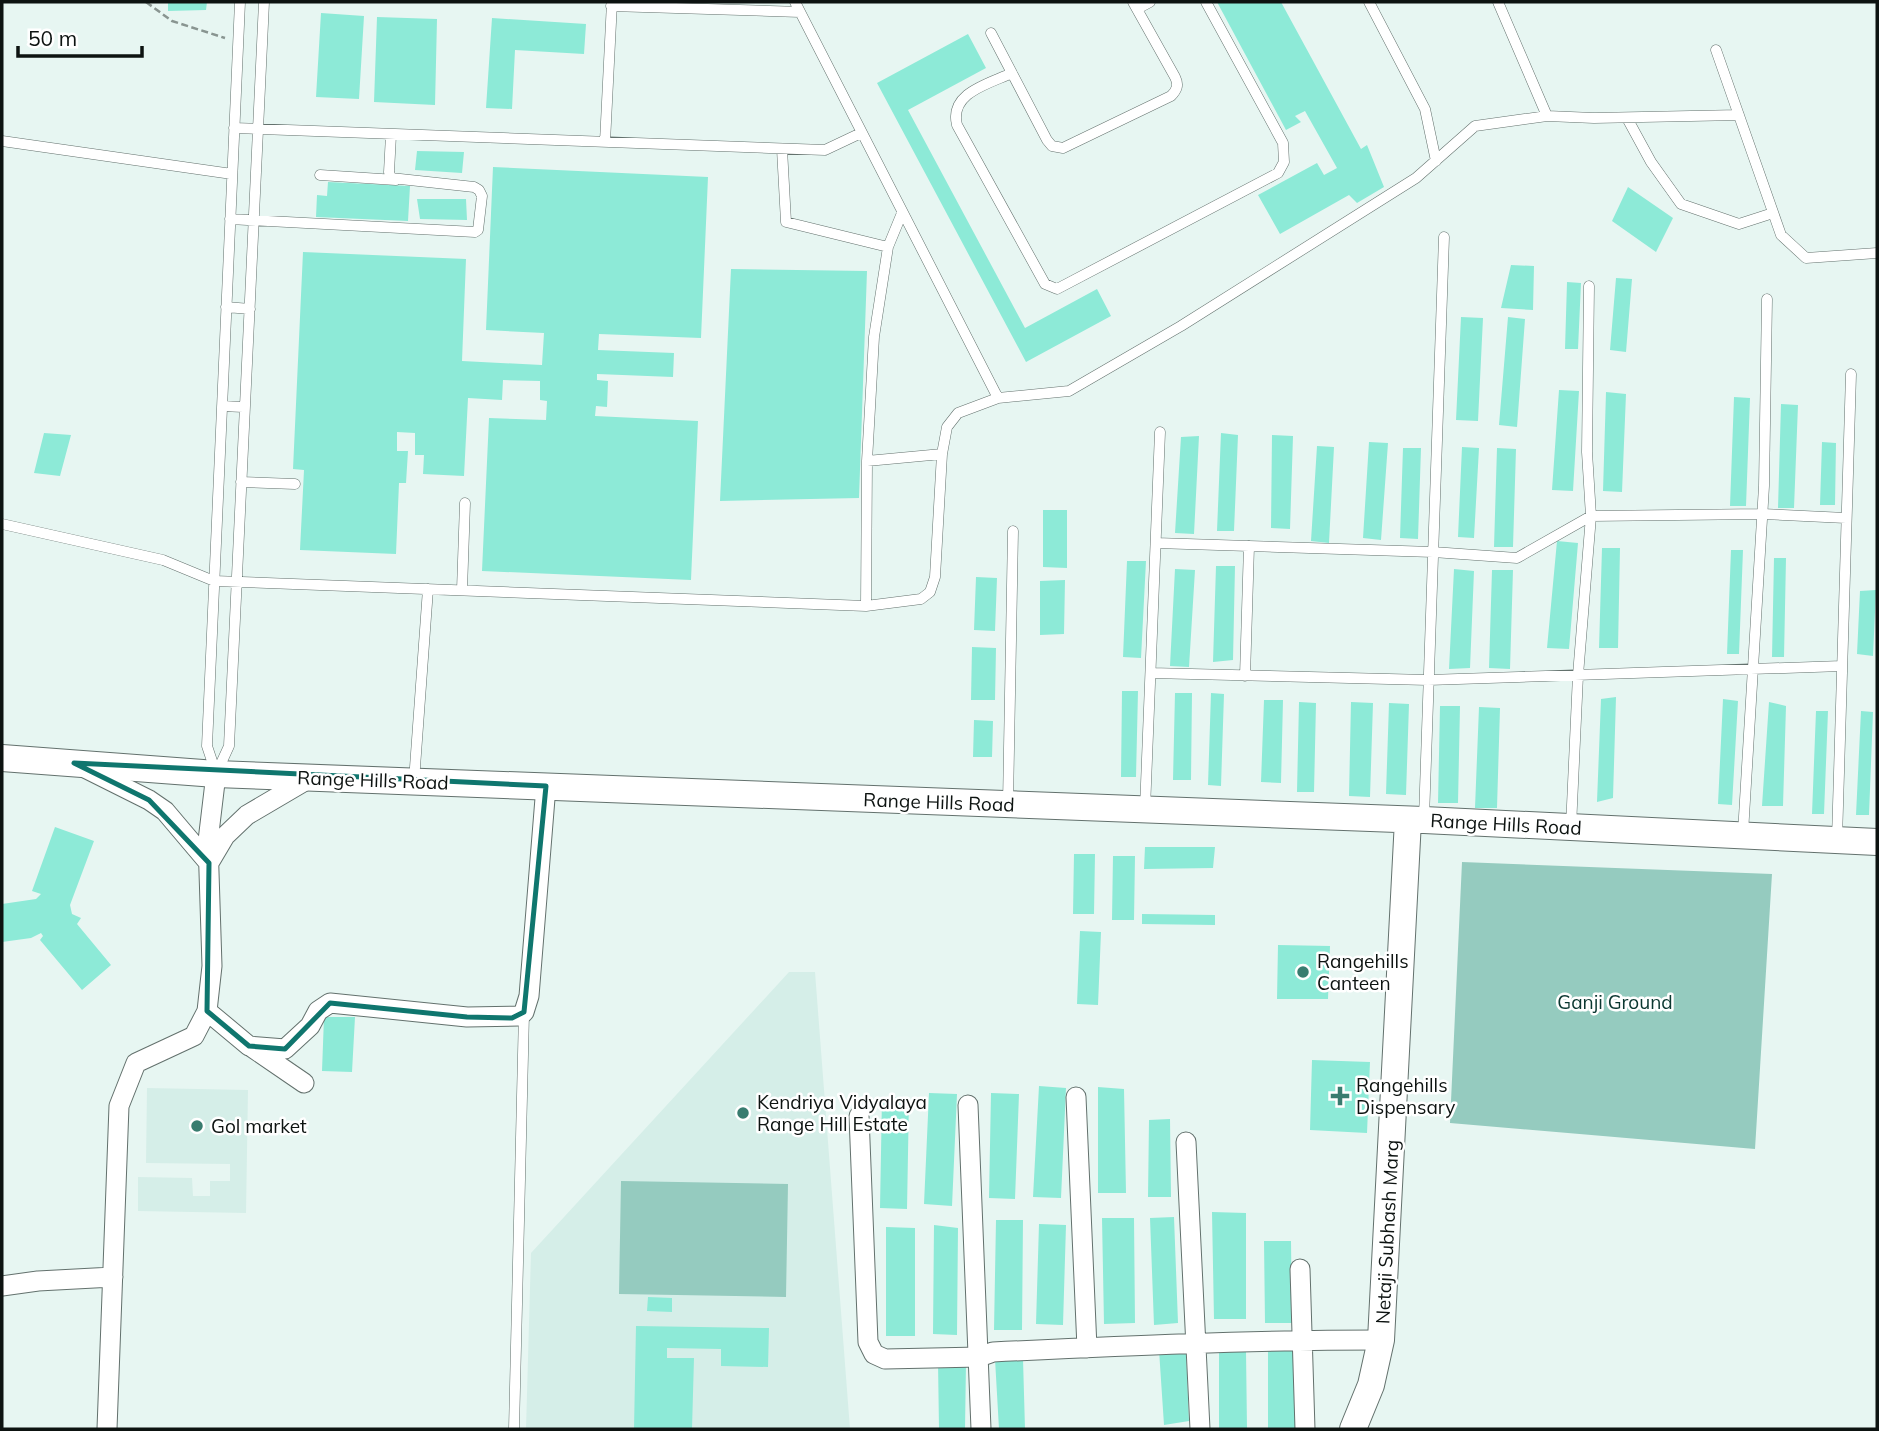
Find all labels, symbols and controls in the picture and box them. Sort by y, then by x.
scale bar [18,14,142,58]
text: 50 m [28,25,77,51]
street label: Range Hills Road [297,765,449,795]
street label: Range Hills Road [863,787,1015,817]
street label: Range Hills Road [1430,808,1582,840]
place label: Rangehills Canteen [1317,949,1409,995]
marker: Rangehills Canteen [1295,964,1311,980]
park label: Ganji Ground [1557,990,1673,1014]
place label: Rangehills Dispensary [1356,1073,1455,1119]
marker: Rangehills Dispensary [1330,1086,1350,1106]
place label: Kendriya Vidyalaya Range Hill Estate [757,1090,927,1136]
marker: Kendriya Vidyalaya Range Hill Estate [735,1105,751,1121]
place label: Gol market [211,1114,307,1138]
marker: Gol market [189,1118,205,1134]
street label: Netaji Subhash Marg [1370,1139,1404,1325]

